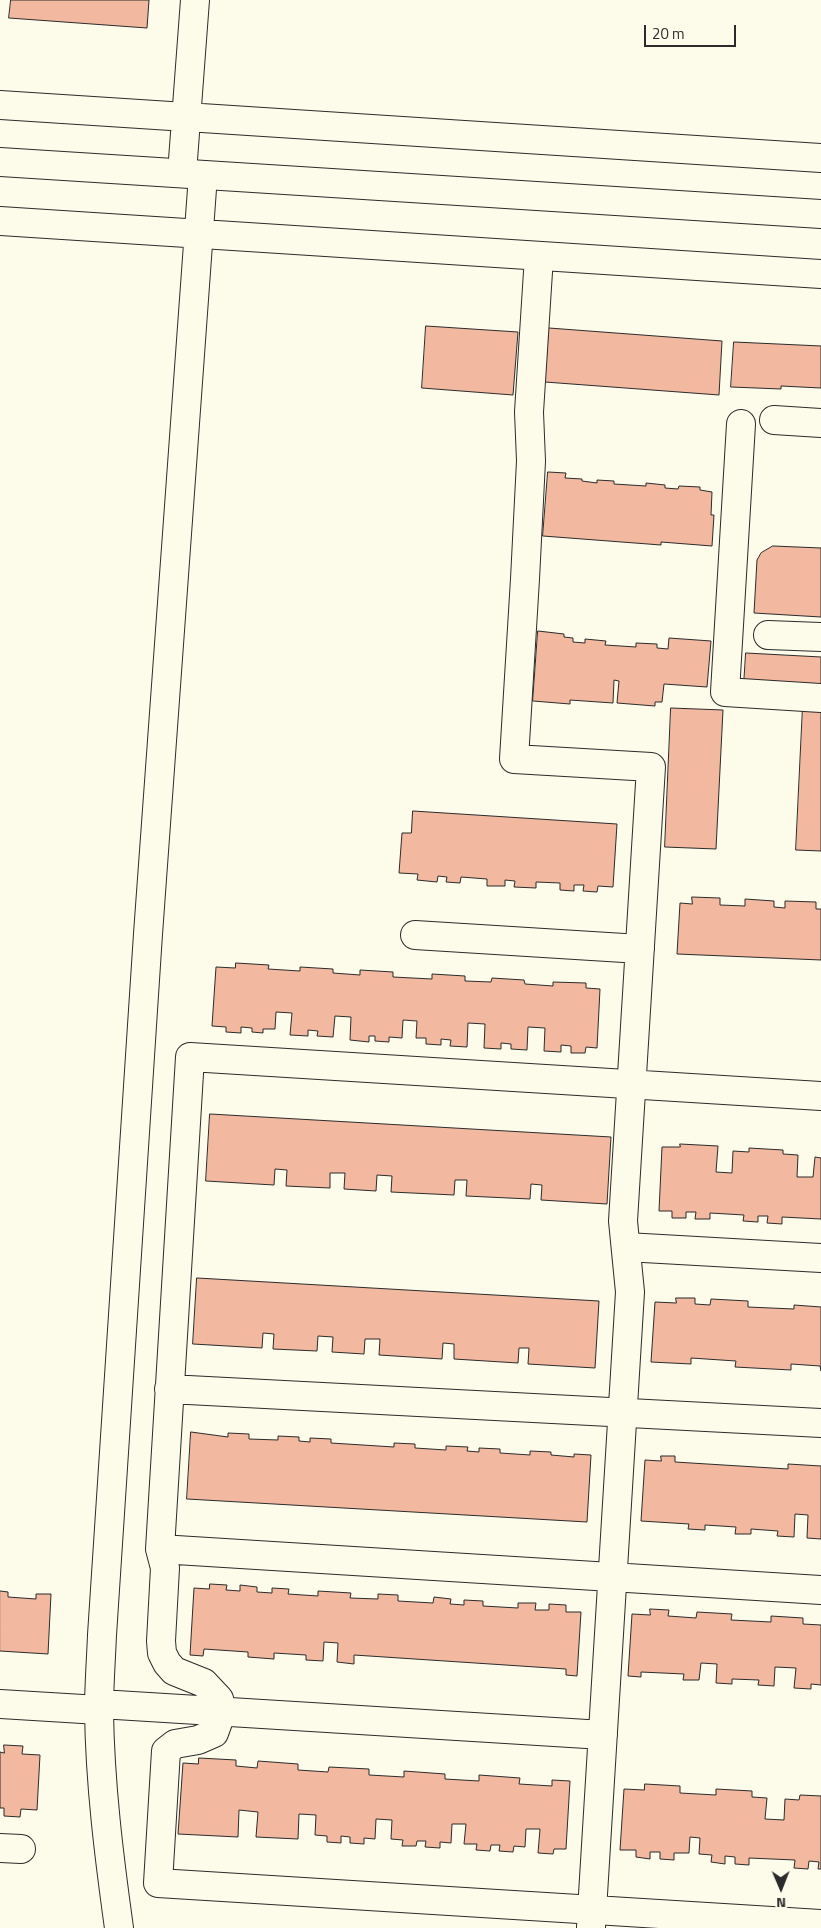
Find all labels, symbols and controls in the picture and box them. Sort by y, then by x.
scale bar [646,15,738,47]
text: 20 m [652,22,685,45]
north arrow [756,1863,806,1913]
text: N [776,1893,786,1914]

